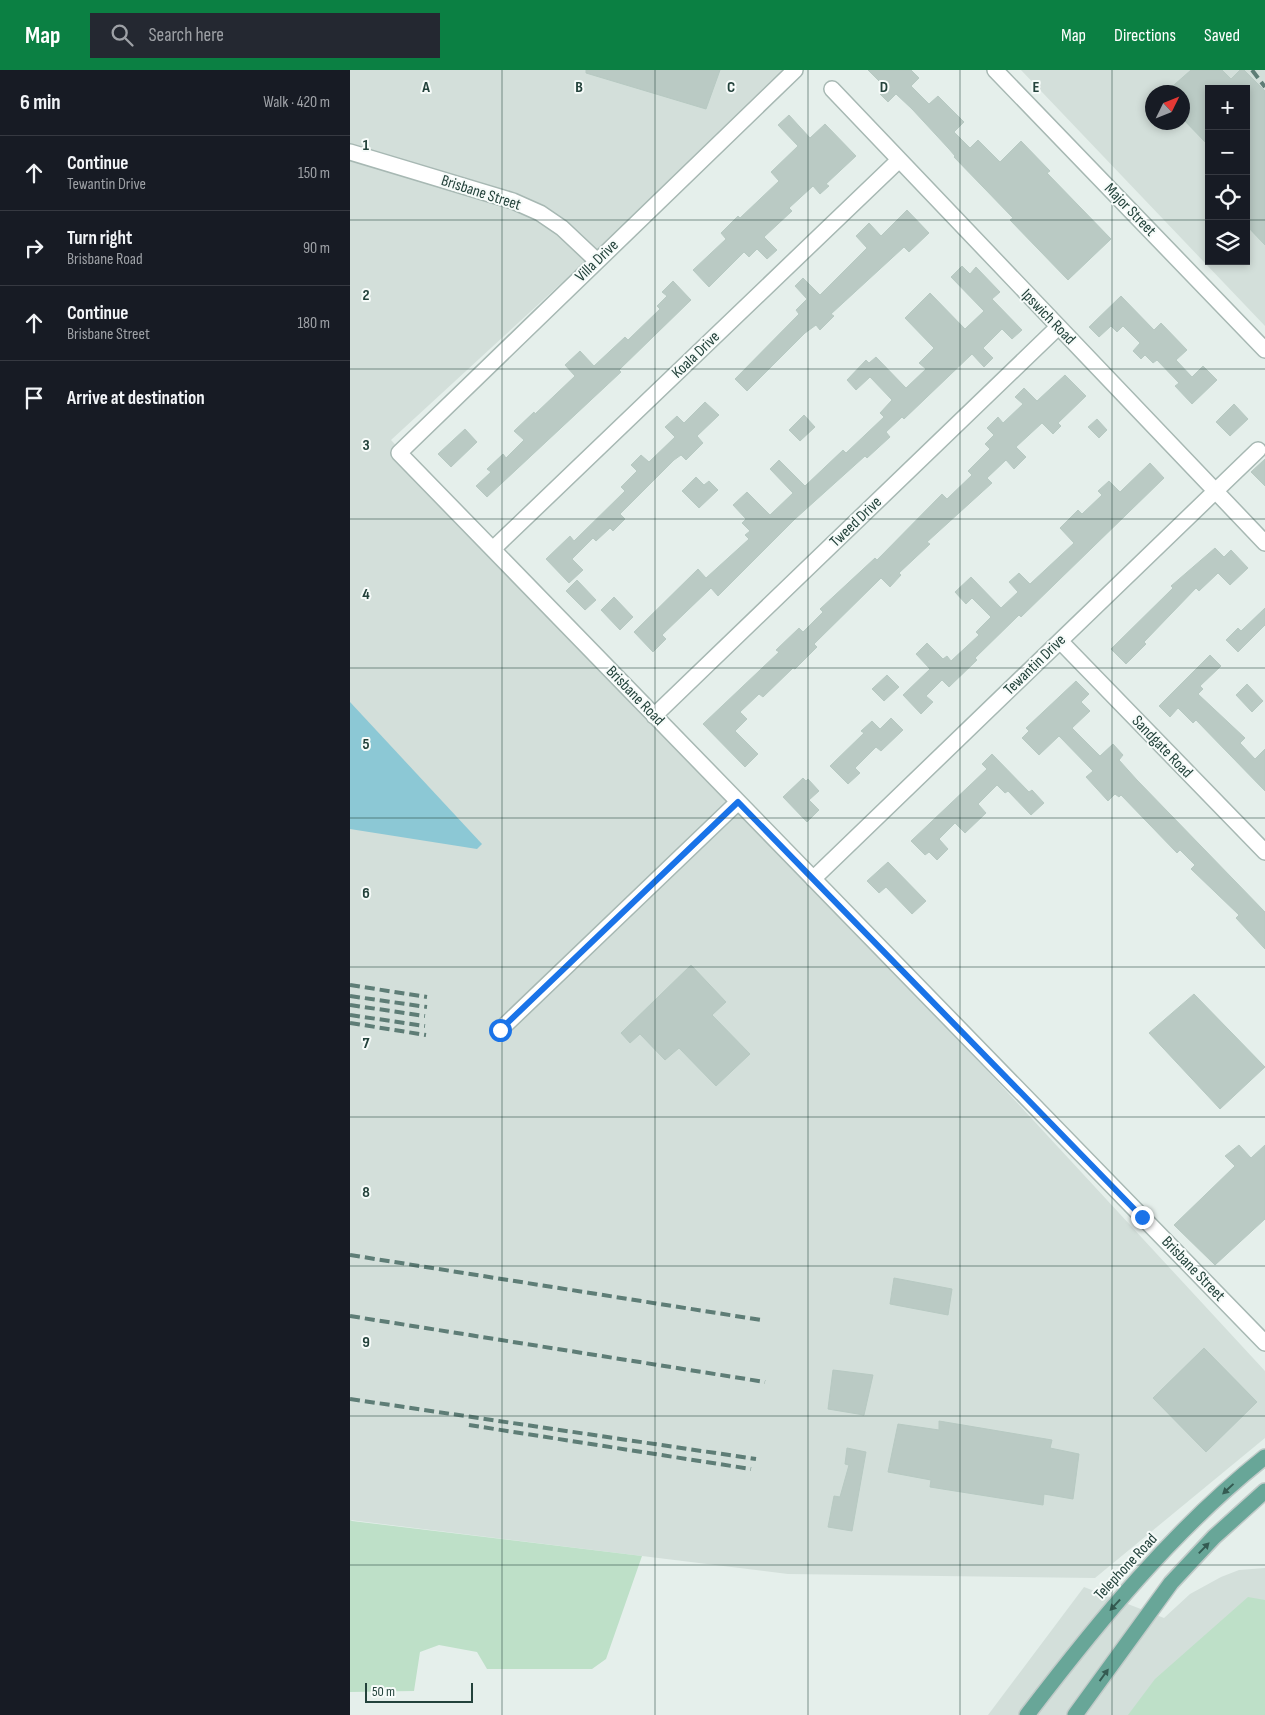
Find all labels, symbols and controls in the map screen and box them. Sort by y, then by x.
search box [90,13,440,58]
text: Map [25,21,60,50]
icon: search [108,21,136,49]
text: Search here [148,24,224,47]
text: Map [1061,25,1086,46]
text: Directions [1114,25,1176,46]
text: Saved [1204,25,1240,46]
text: A [421,78,430,97]
text: B [575,78,583,97]
text: C [727,78,735,97]
text: D [880,78,888,97]
text: E [1033,78,1040,97]
north arrow [1145,85,1190,130]
map controls [1205,85,1250,265]
button: + [1205,85,1250,130]
text: 6 min [20,90,61,115]
text: Walk · 420 m [263,93,330,112]
button: − [1205,130,1250,175]
text: 1 [363,136,370,155]
text: Continue [67,152,128,175]
icon: ahead [20,159,48,187]
text: 150 m [298,164,330,183]
street label: Brisbane Street [439,171,523,215]
text: Tewantin Drive [67,175,146,194]
button: locate [1205,175,1250,220]
street label: Major Street [1100,180,1160,240]
button: layers [1205,220,1250,265]
text: Turn right [67,227,132,250]
icon: right [20,234,48,262]
street label: Villa Drive [571,236,623,286]
text: 90 m [303,239,330,258]
text: Brisbane Road [67,250,143,269]
street label: Ipswich Road [1017,285,1079,349]
text: 2 [362,286,370,305]
text: Continue [67,302,128,325]
icon: ahead [20,309,48,337]
text: 180 m [297,314,330,333]
text: Brisbane Street [67,325,150,344]
street label: Koala Drive [668,328,724,382]
icon: arrive [20,384,48,412]
text: Arrive at destination [67,387,205,410]
text: 3 [362,436,370,455]
street label: Tweed Drive [826,493,886,551]
text: 4 [362,585,370,604]
street label: Tewantin Drive [1000,631,1070,699]
street label: Brisbane Road [602,662,668,730]
street label: Sandgate Road [1128,712,1196,782]
text: 5 [362,735,370,754]
text: 6 [362,884,370,903]
route start [489,1019,512,1042]
text: 7 [363,1034,370,1053]
text: 8 [362,1183,370,1202]
route end [1131,1206,1154,1229]
street label: Brisbane Street [1157,1233,1229,1305]
text: 9 [362,1333,370,1352]
one-way arrow [1223,1483,1235,1495]
street label: Telephone Road [1090,1530,1162,1604]
one-way arrow [1198,1542,1210,1554]
one-way arrow [1109,1599,1121,1611]
one-way arrow [1099,1668,1109,1682]
scale bar [365,1680,472,1703]
text: 50 m [372,1683,395,1700]

